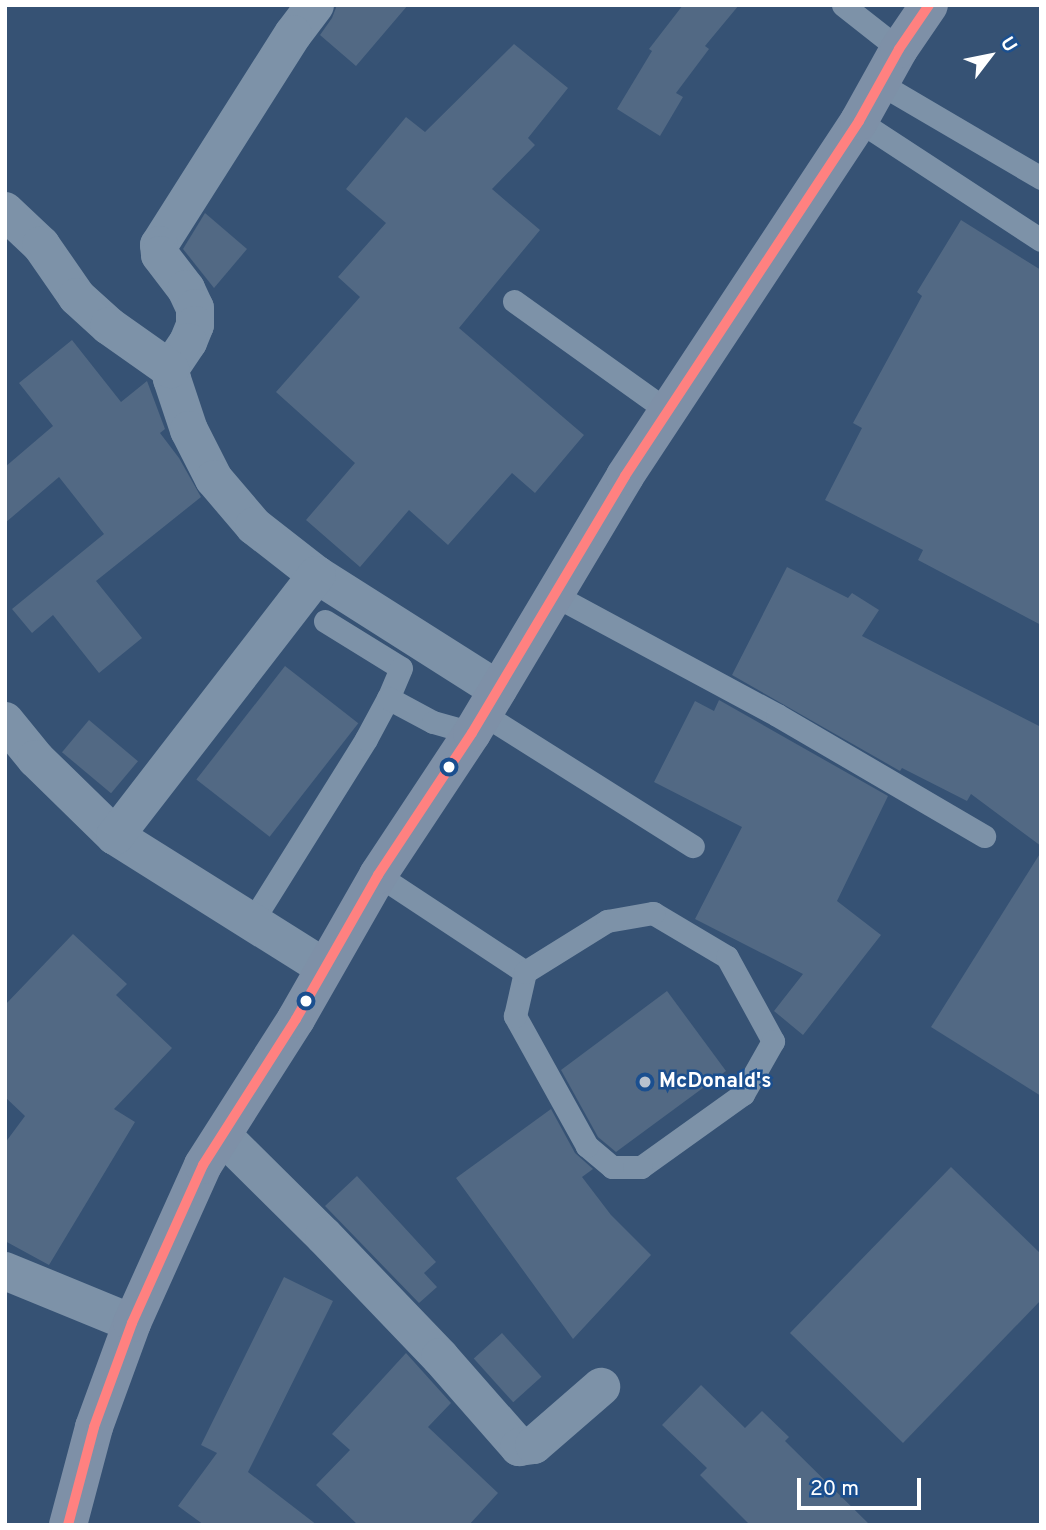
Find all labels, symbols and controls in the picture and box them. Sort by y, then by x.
north arrow [955,21,1025,91]
text: U [994,33,1022,57]
unlabelled marker [442,760,456,774]
unlabelled marker [299,994,313,1008]
place label: McDonald's [659,1069,772,1095]
marker: McDonald's [637,1074,653,1090]
scale bar [801,1464,925,1508]
text: 20 m [810,1476,859,1503]

